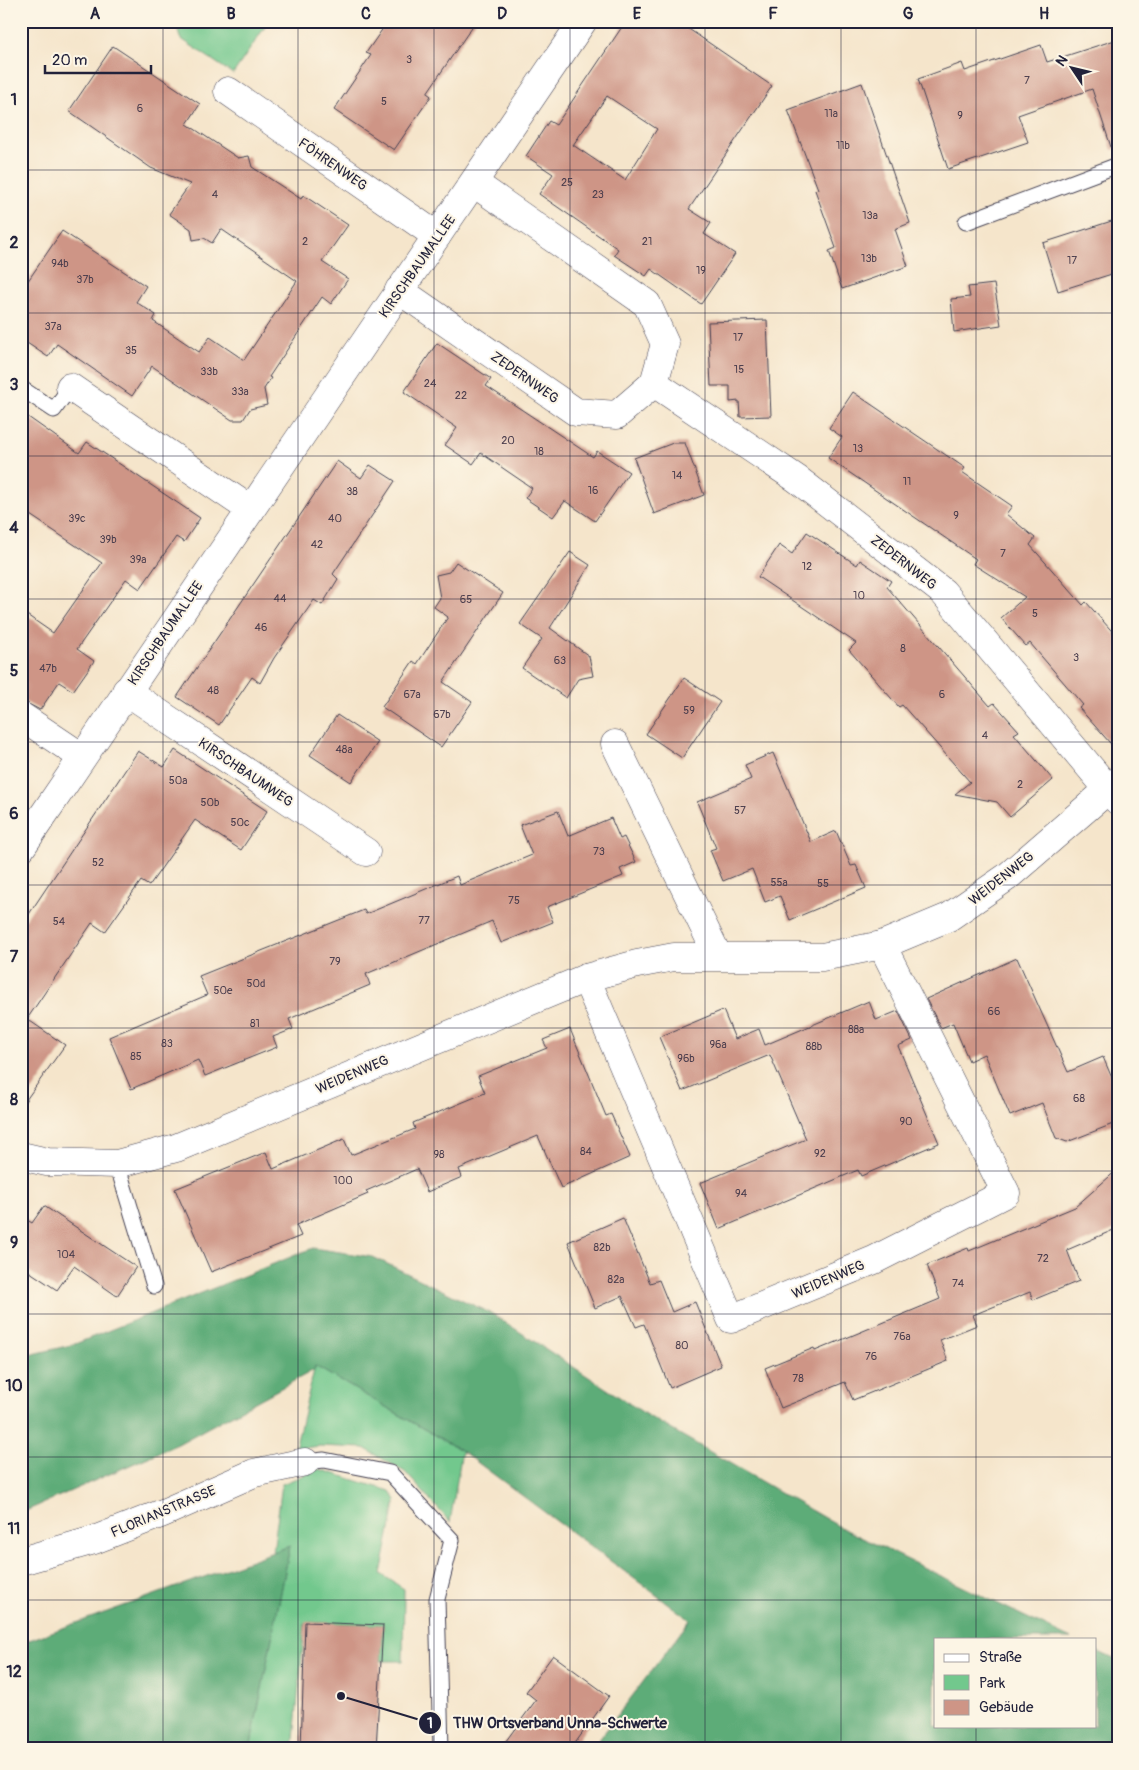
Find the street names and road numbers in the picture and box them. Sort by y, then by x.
street label: FÖHRENWEG [295,134,371,194]
street label: KIRSCHBAUMALLEE [375,211,459,321]
street label: ZEDERNWEG [487,348,562,407]
street label: ZEDERNWEG [867,531,940,593]
street label: KIRSCHBAUMALLEE [124,578,207,689]
street label: KIRSCHBAUMWEG [195,734,297,811]
street label: WEIDENWEG [966,848,1037,909]
street label: WEIDENWEG [313,1051,391,1097]
street label: WEIDENWEG [789,1256,867,1302]
street label: FLORIANSTRASSE [108,1482,218,1541]

